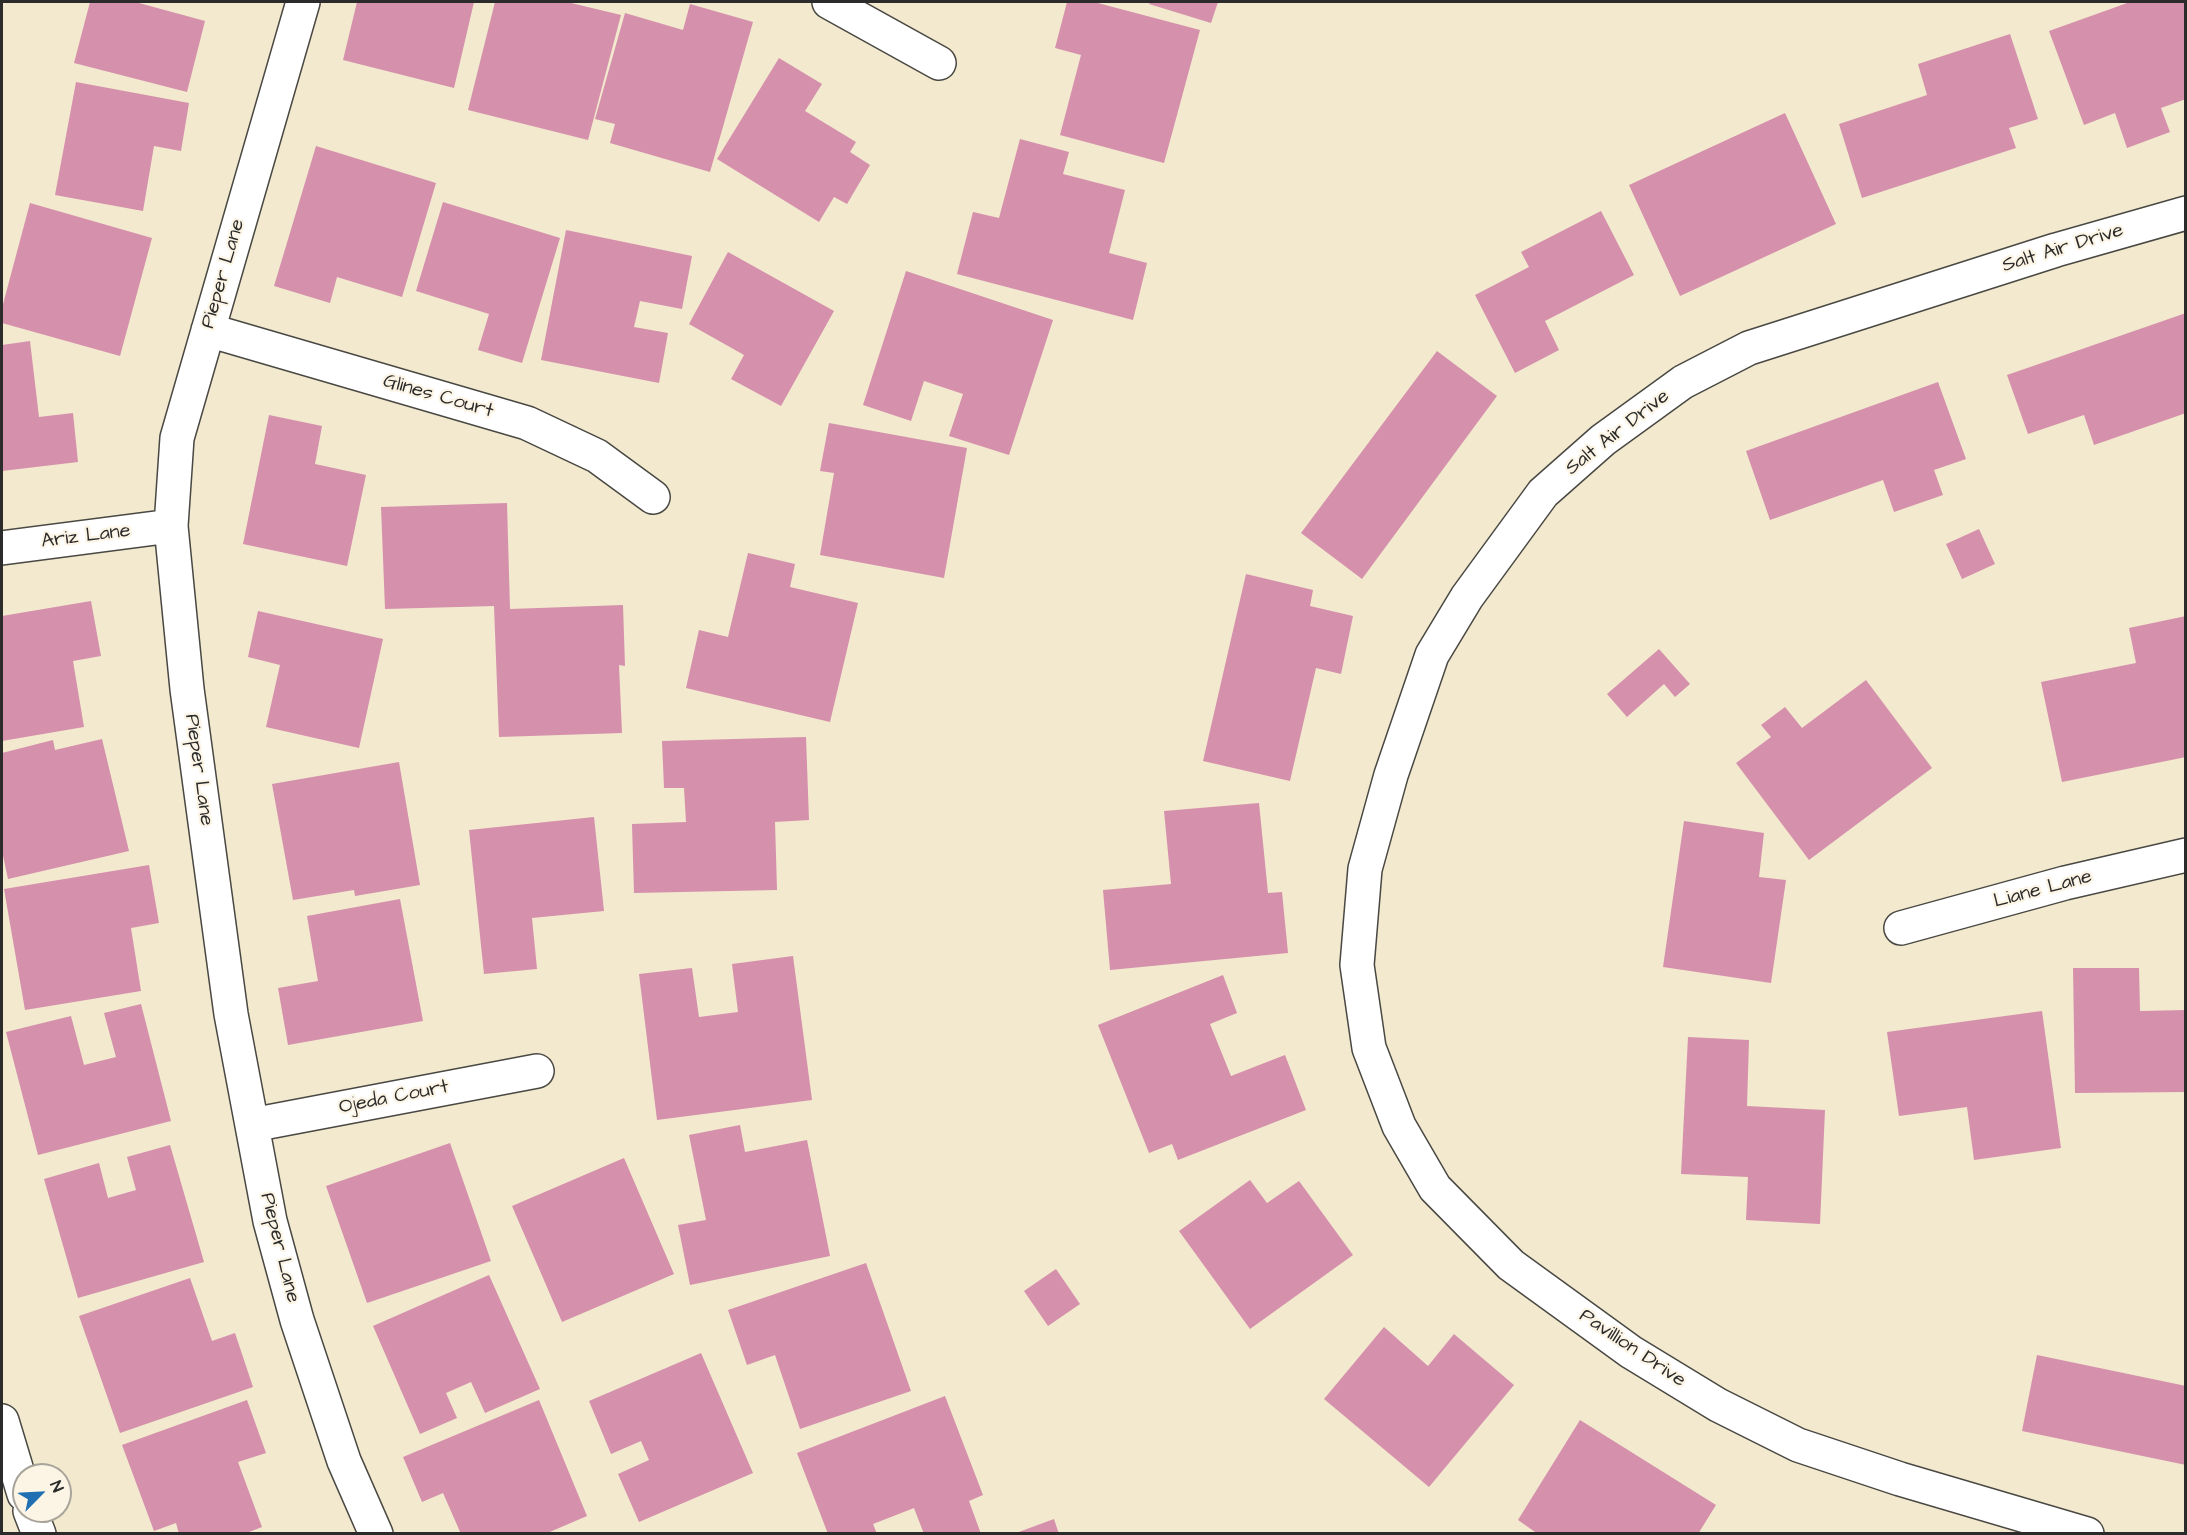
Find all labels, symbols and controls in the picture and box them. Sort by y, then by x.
street label: Pieper Lane [197,217,251,331]
street label: Salt Air Drive [2000,219,2126,279]
street label: Glines Court [380,370,496,424]
street label: Salt Air Drive [1561,385,1675,481]
street label: Ariz Lane [40,520,132,554]
street label: Pieper Lane [178,713,218,827]
street label: Liane Lane [1991,865,2095,915]
street label: Ojeda Court [337,1076,451,1120]
street label: Pieper Lane [254,1191,304,1305]
street label: Pavillion Drive [1574,1305,1690,1393]
north arrow [12,1463,72,1523]
text: N [45,1477,69,1496]

